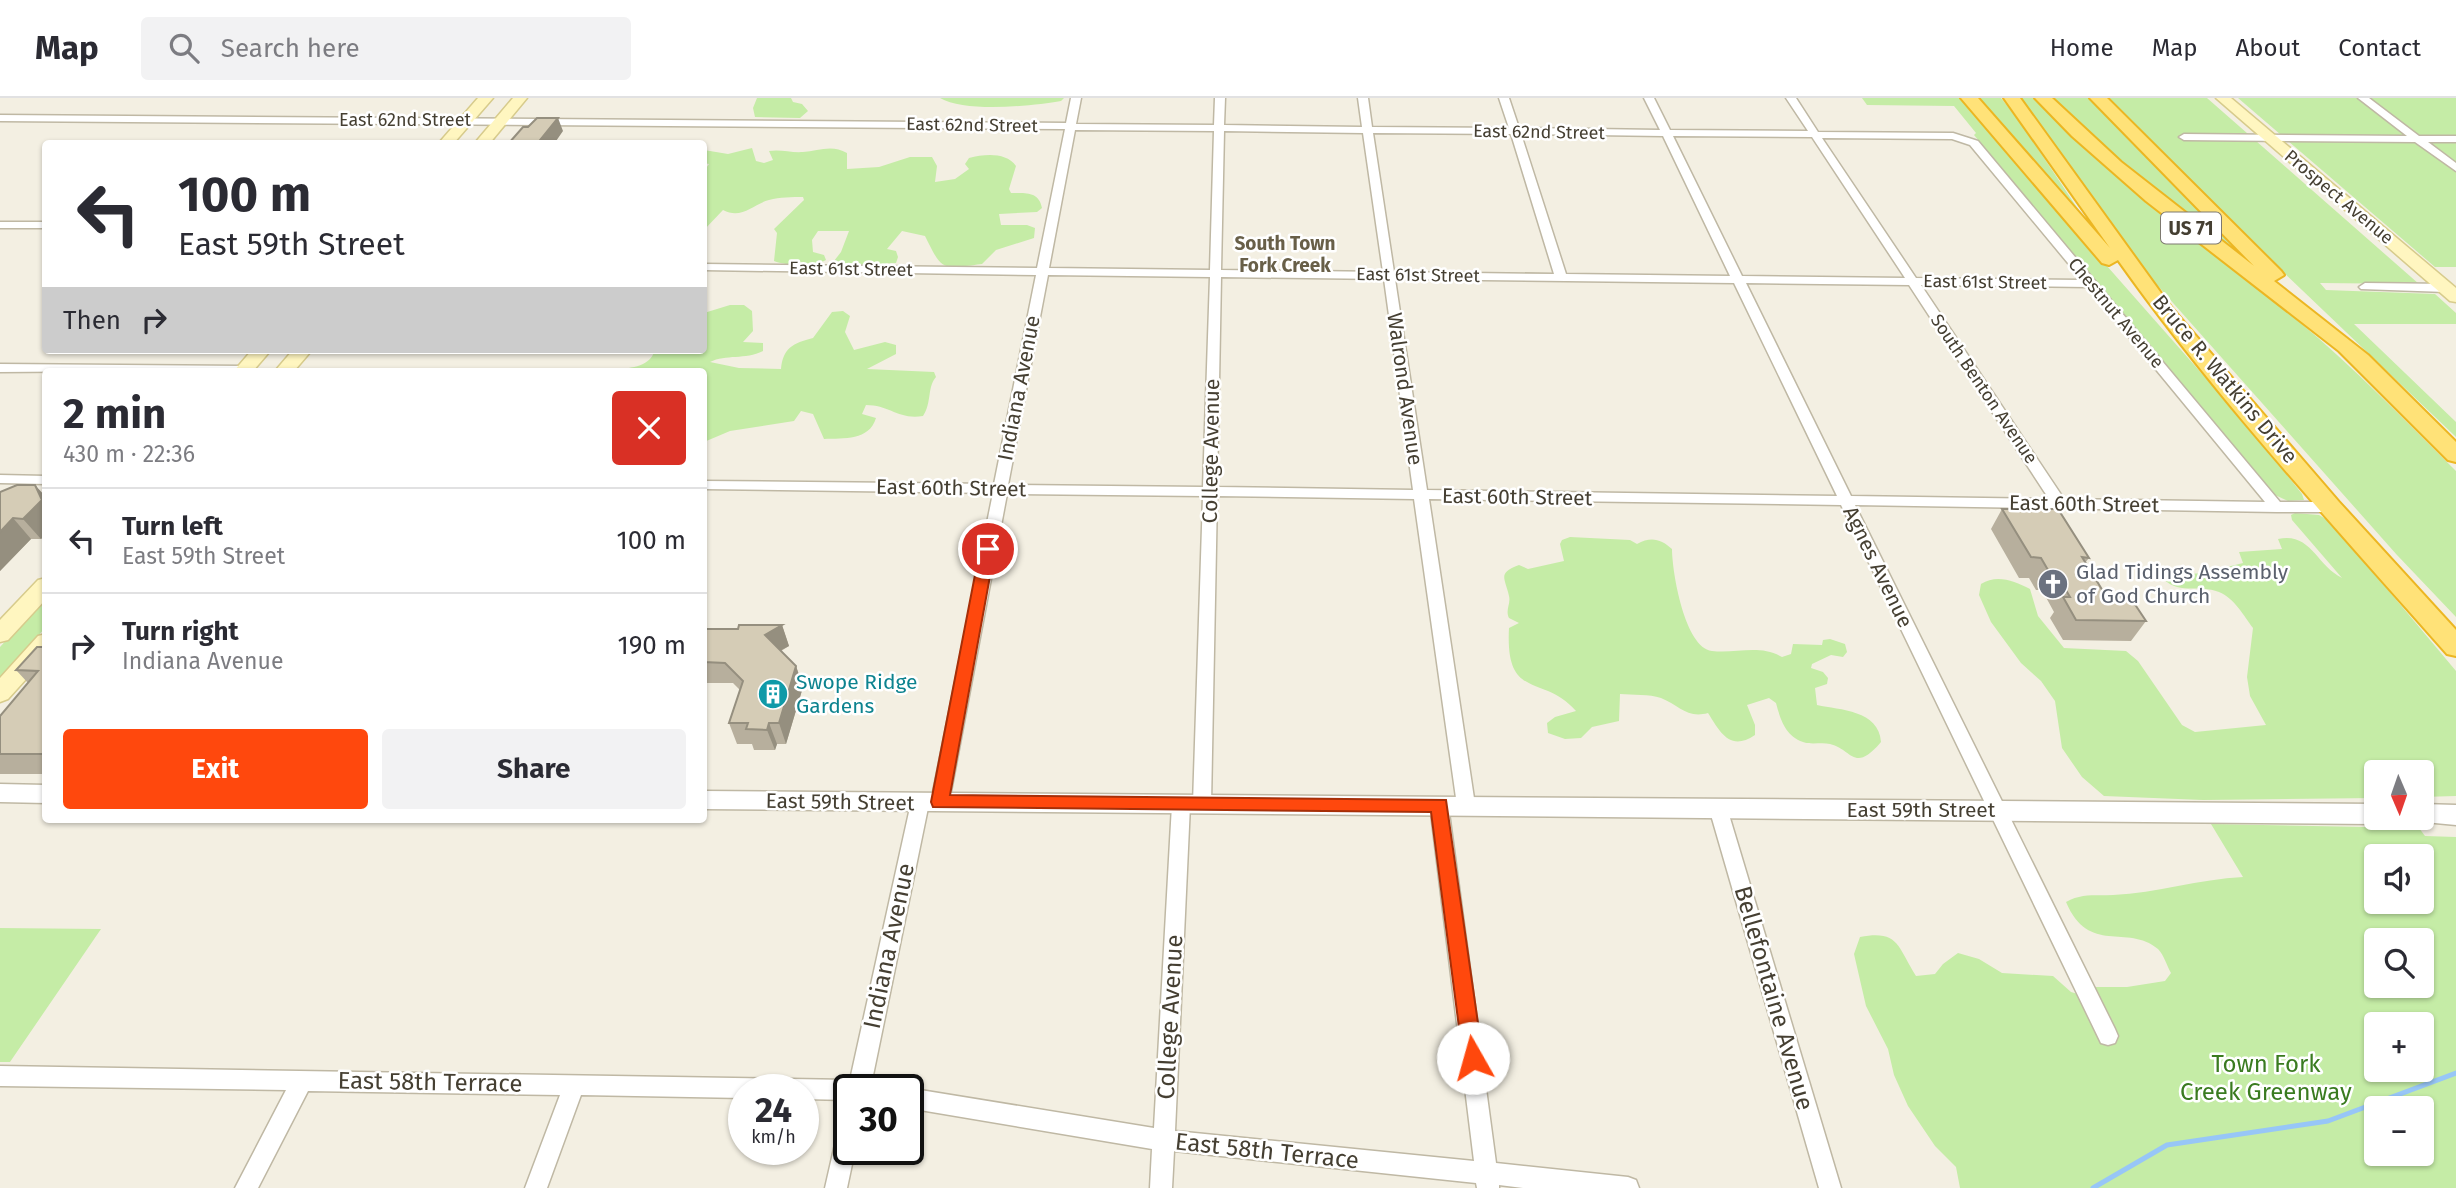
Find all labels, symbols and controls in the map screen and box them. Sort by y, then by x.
search box [141,17,631,80]
text: Map [35,28,99,68]
icon: search [165,29,203,67]
text: Search here [221,33,360,64]
text: Home [2050,34,2114,62]
text: Map [2152,34,2198,62]
text: About [2236,34,2300,62]
text: Contact [2338,34,2421,62]
street label: East 62nd Street [339,109,471,131]
street label: East 62nd Street [906,113,1039,137]
street label: East 62nd Street [1473,120,1606,144]
street label: Prospect Avenue [2280,145,2398,249]
text: 100 m [178,165,311,224]
icon: left [63,168,154,259]
road number: US 71 [2161,212,2221,244]
text: East 59th Street [178,225,405,263]
district label: South Town Fork Creek [1234,232,1336,277]
street label: Chestnut Avenue [2063,253,2169,373]
street label: East 61st Street [789,257,914,281]
street label: East 61st Street [1356,263,1481,287]
street label: East 61st Street [1923,270,2048,294]
street label: Bruce R. Watkins Drive [2147,289,2303,469]
icon: right [135,301,173,339]
text: Then [63,305,121,336]
street label: South Benton Avenue [1926,310,2042,468]
street label: Walrond Avenue [1381,311,1429,467]
street label: Indiana Avenue [992,313,1046,463]
street label: College Avenue [1197,379,1225,523]
text: 2 min [63,389,166,439]
button: close [612,391,686,465]
text: 430 m · 22:36 [63,440,195,468]
street label: East 60th Street [876,474,1027,502]
street label: East 60th Street [1442,483,1593,511]
street label: East 60th Street [2009,490,2160,518]
street label: Agnes Avenue [1837,502,1919,632]
text: Turn left [122,511,223,542]
pin [958,519,1018,579]
icon: left [63,522,101,560]
text: 100 m [617,525,686,556]
icon: arrive [969,530,1007,568]
text: East 59th Street [122,542,285,570]
place label: Glad Tidings Assembly of God Church [2076,559,2289,609]
church icon: Glad Tidings Assembly of God Church [2036,567,2070,601]
text: Turn right [122,616,239,647]
icon: right [63,627,101,665]
text: 190 m [617,630,686,661]
text: Indiana Avenue [122,647,283,675]
place label: Swope Ridge Gardens [796,669,917,719]
building icon: Swope Ridge Gardens [756,677,790,711]
button: Exit [63,729,368,809]
button: Share [382,729,686,809]
north arrow [2364,760,2434,830]
map controls [2364,760,2434,1166]
street label: East 59th Street [765,788,915,816]
street label: East 59th Street [1847,797,1996,823]
button: sound [2364,844,2434,914]
street label: Indiana Avenue [858,861,920,1031]
street label: Bellefontaine Avenue [1729,883,1819,1113]
button: search [2364,928,2434,998]
street label: College Avenue [1152,934,1188,1100]
button: + [2364,1012,2434,1082]
position arrow [1436,1021,1510,1095]
park label: Town Fork Creek Greenway [2180,1050,2352,1106]
street label: East 58th Terrace [337,1066,523,1098]
speed limit sign: 30 [833,1074,924,1165]
text: 24 [755,1089,792,1131]
button: − [2364,1096,2434,1166]
text: km/h [751,1126,796,1148]
street label: East 58th Terrace [1174,1127,1360,1175]

